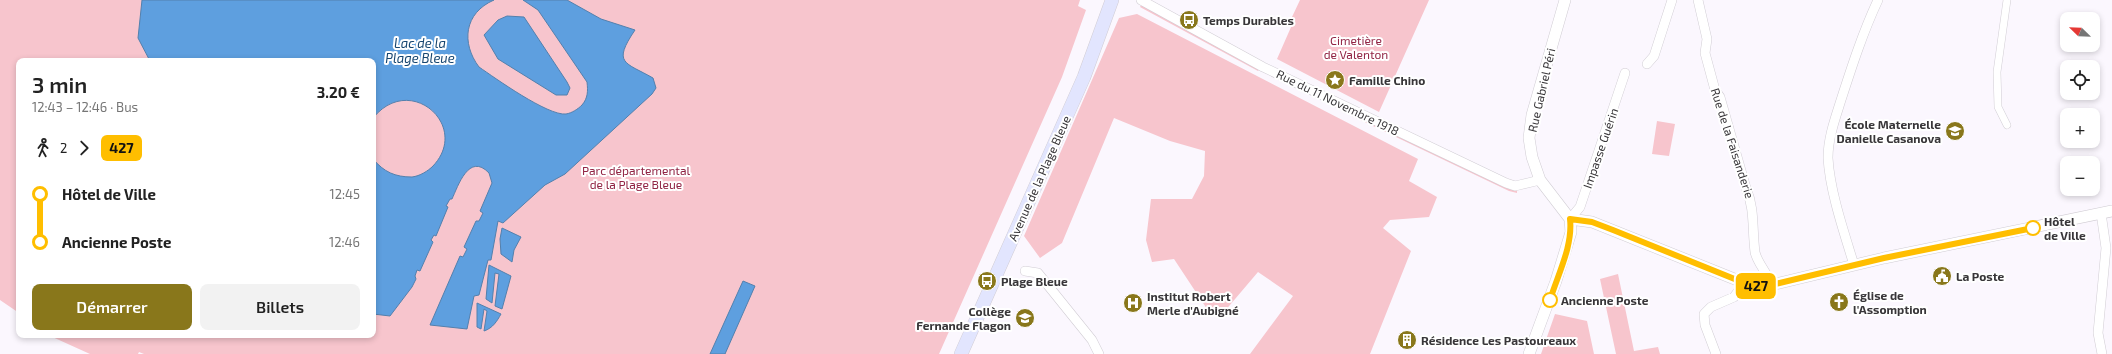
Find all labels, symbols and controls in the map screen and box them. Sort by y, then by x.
bus stop icon: Temps Durables [1178,9,1200,31]
north arrow [2060,12,2100,52]
map controls [2060,12,2100,196]
place label: Temps Durables [1203,13,1294,27]
park label: Cimetière de Valenton [1324,33,1388,61]
water label: Lac de la Plage Bleue [385,35,455,66]
street label: Rue Gabriel Péri [1525,47,1557,133]
button: locate [2060,60,2100,100]
street label: Rue du 11 Novembre 1918 [1274,66,1402,138]
place icon: Famille Chino [1324,69,1346,91]
text: 3 min [32,71,87,97]
place label: Famille Chino [1349,73,1425,87]
text: 3.20 € [317,83,360,101]
street label: Rue de la Faisanderie [1709,86,1757,200]
text: 12:43 – 12:46 · Bus [32,99,138,115]
street label: Impasse Guérin [1580,106,1620,190]
button: + [2060,108,2100,148]
street label: Avenue de la Plage Bleue [1005,113,1073,243]
place label: École Maternelle Danielle Casanova [1837,117,1941,145]
school or university icon: École Maternelle Danielle Casanova [1944,120,1966,142]
icon: walk [32,137,54,159]
icon: forward [73,137,95,159]
text: 427 [109,139,134,156]
text: 2 [60,140,67,156]
button: − [2060,156,2100,196]
park label: Parc départemental de la Plage Bleue [582,163,691,191]
text: Hôtel de Ville [62,185,156,203]
text: 12:45 [329,186,360,202]
place label: Hôtel de Ville [2044,214,2086,242]
marker: Hôtel de Ville [2025,220,2041,236]
text: Ancienne Poste [62,233,171,251]
text: 12:46 [329,234,360,250]
public building icon: La Poste [1931,265,1953,287]
place label: La Poste [1956,269,2005,283]
bus stop icon: Plage Bleue [976,270,998,292]
line badge: 427 [1733,273,1779,299]
place label: Plage Bleue [1001,274,1068,288]
text: 427 [1744,277,1768,294]
button: Démarrer [32,284,192,330]
button: Billets [200,284,360,330]
place label: Église de l'Assomption [1853,288,1927,316]
place label: Institut Robert Merle d'Aubigné [1147,289,1239,317]
church icon: Église de l'Assomption [1828,291,1850,313]
hospital icon: Institut Robert Merle d'Aubigné [1122,292,1144,314]
marker: Ancienne Poste [1542,292,1558,308]
place label: Ancienne Poste [1561,293,1649,307]
place label: Collège Fernande Flagon [916,304,1011,332]
school or university icon: Collège Fernande Flagon [1014,307,1036,329]
building icon: Résidence Les Pastoureaux [1396,329,1418,351]
place label: Résidence Les Pastoureaux [1421,333,1576,347]

